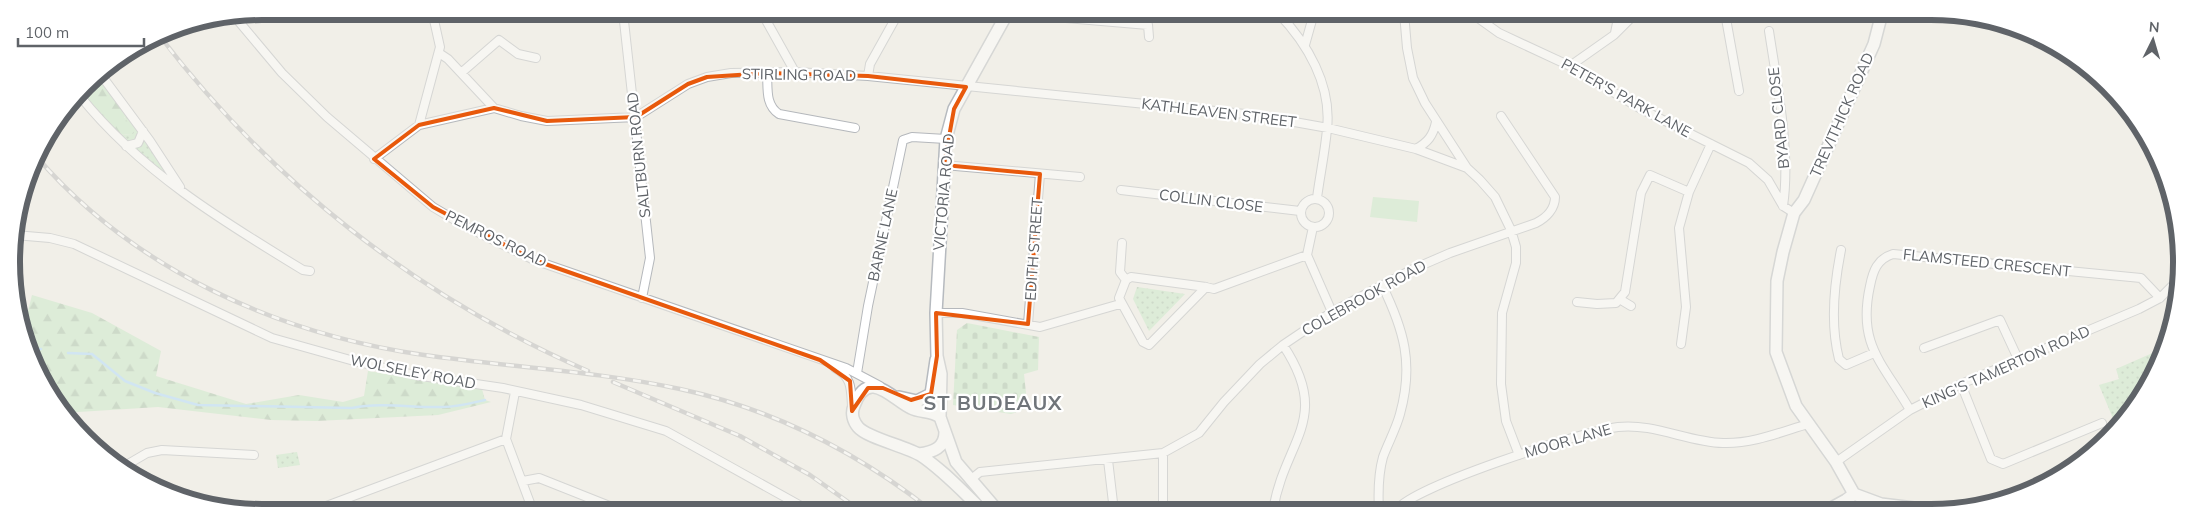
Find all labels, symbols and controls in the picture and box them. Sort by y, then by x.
scale bar [18,15,144,47]
north arrow [2128,15,2178,65]
text: N [2148,18,2160,36]
text: 100 m [25,23,69,42]
street label: TREVITHICK ROAD [1805,49,1878,180]
street label: PETER'S PARK LANE [1558,54,1695,141]
street label: STIRLING ROAD [742,64,856,85]
street label: BYARD CLOSE [1764,66,1793,170]
street label: SALTBURN ROAD [622,91,655,219]
street label: KATHLEAVEN STREET [1140,94,1298,131]
street label: VICTORIA ROAD [929,133,958,251]
street label: COLLIN CLOSE [1158,185,1264,216]
street label: BARNE LANE [863,187,902,283]
street label: EDITH STREET [1020,197,1047,301]
street label: PEMROS ROAD [442,206,550,271]
street label: FLAMSTEED CRESCENT [1902,244,2072,281]
street label: COLEBROOK ROAD [1298,255,1429,340]
street label: KING'S TAMERTON ROAD [1919,321,2093,412]
street label: WOLSELEY ROAD [348,350,478,393]
district label: ST BUDEAUX [924,390,1062,415]
street label: MOOR LANE [1522,419,1614,462]

